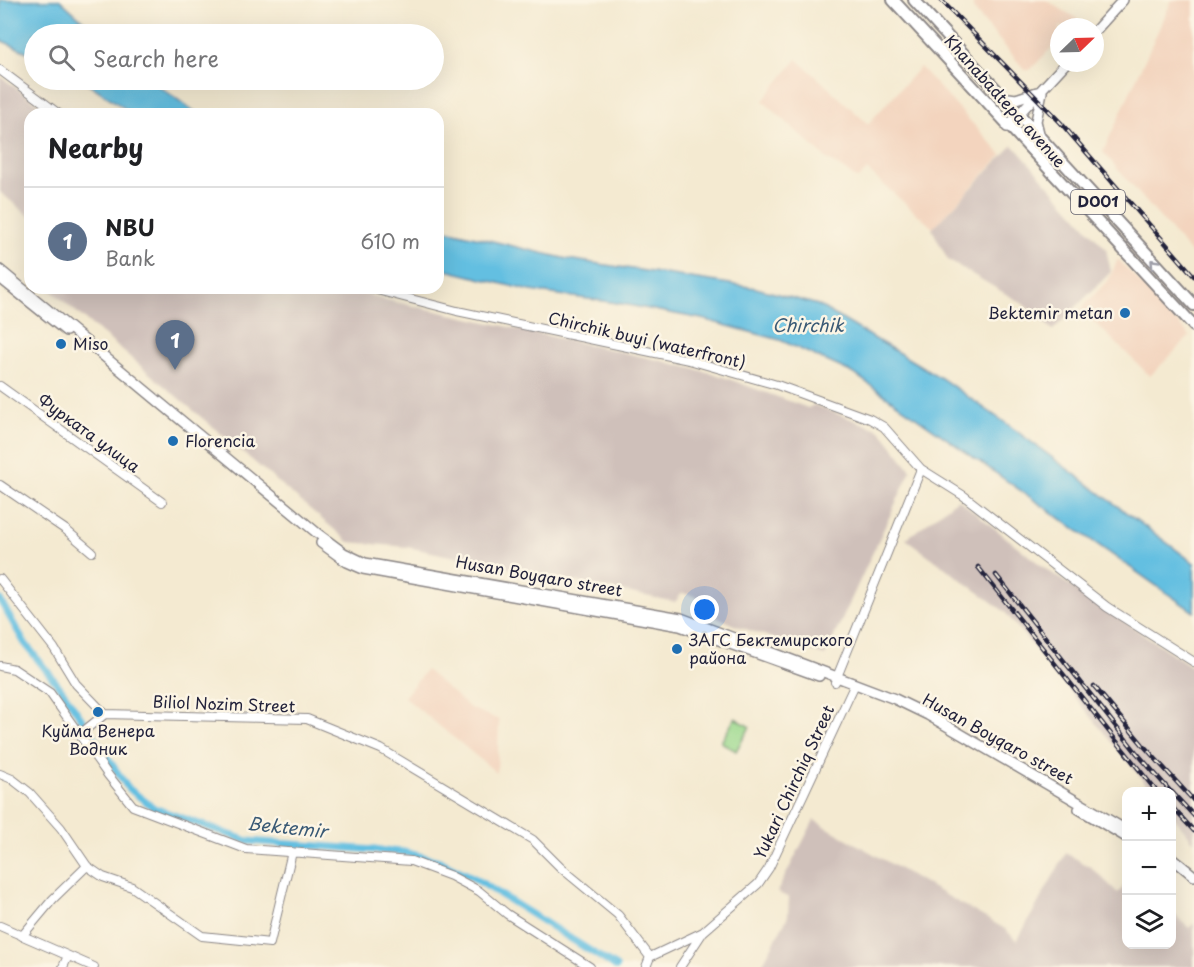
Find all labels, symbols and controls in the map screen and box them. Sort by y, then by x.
north arrow [1050,18,1104,72]
search box [24,24,444,90]
street label: Khanabadtepa avenue [939,29,1072,172]
icon: search [45,41,78,74]
text: Search here [93,41,219,74]
text: Nearby [48,128,143,167]
road number: D001 [1071,190,1125,214]
text: NBU [105,210,155,243]
text: 1 [63,226,72,256]
text: 610 m [360,226,420,256]
text: Bank [105,243,155,273]
one-way arrow [1150,259,1161,269]
place label: Bektemir metan [988,300,1113,324]
street label: Chirchik buyi (waterfront) [546,305,748,373]
marker: Bektemir metan [1118,306,1132,320]
water label: Chirchik [772,311,845,338]
pin: 1 [156,320,195,370]
place label: Miso [73,331,109,355]
marker: Miso [54,337,68,351]
street label: Фурката улица [34,387,145,477]
place label: Florencia [185,428,255,452]
marker: Florencia [166,434,180,448]
street label: Husan Boyqaro street [454,549,625,602]
your location [690,595,719,624]
place label: ЗАГС Бектемирского района [688,627,853,669]
marker: ЗАГС Бектемирского района [670,642,684,656]
street label: Husan Boyqaro street [919,687,1078,790]
street label: Biliol Nozim Street [152,689,296,717]
street label: Yukari Chirchiq Street [747,700,840,863]
marker: Куйма Венера Водник [91,705,105,719]
place label: Куйма Венера Водник [41,718,155,760]
map controls [1122,787,1176,949]
button: + [1122,787,1176,841]
water label: Bektemir [246,809,331,844]
button: − [1122,841,1176,895]
button: layers [1122,895,1176,949]

